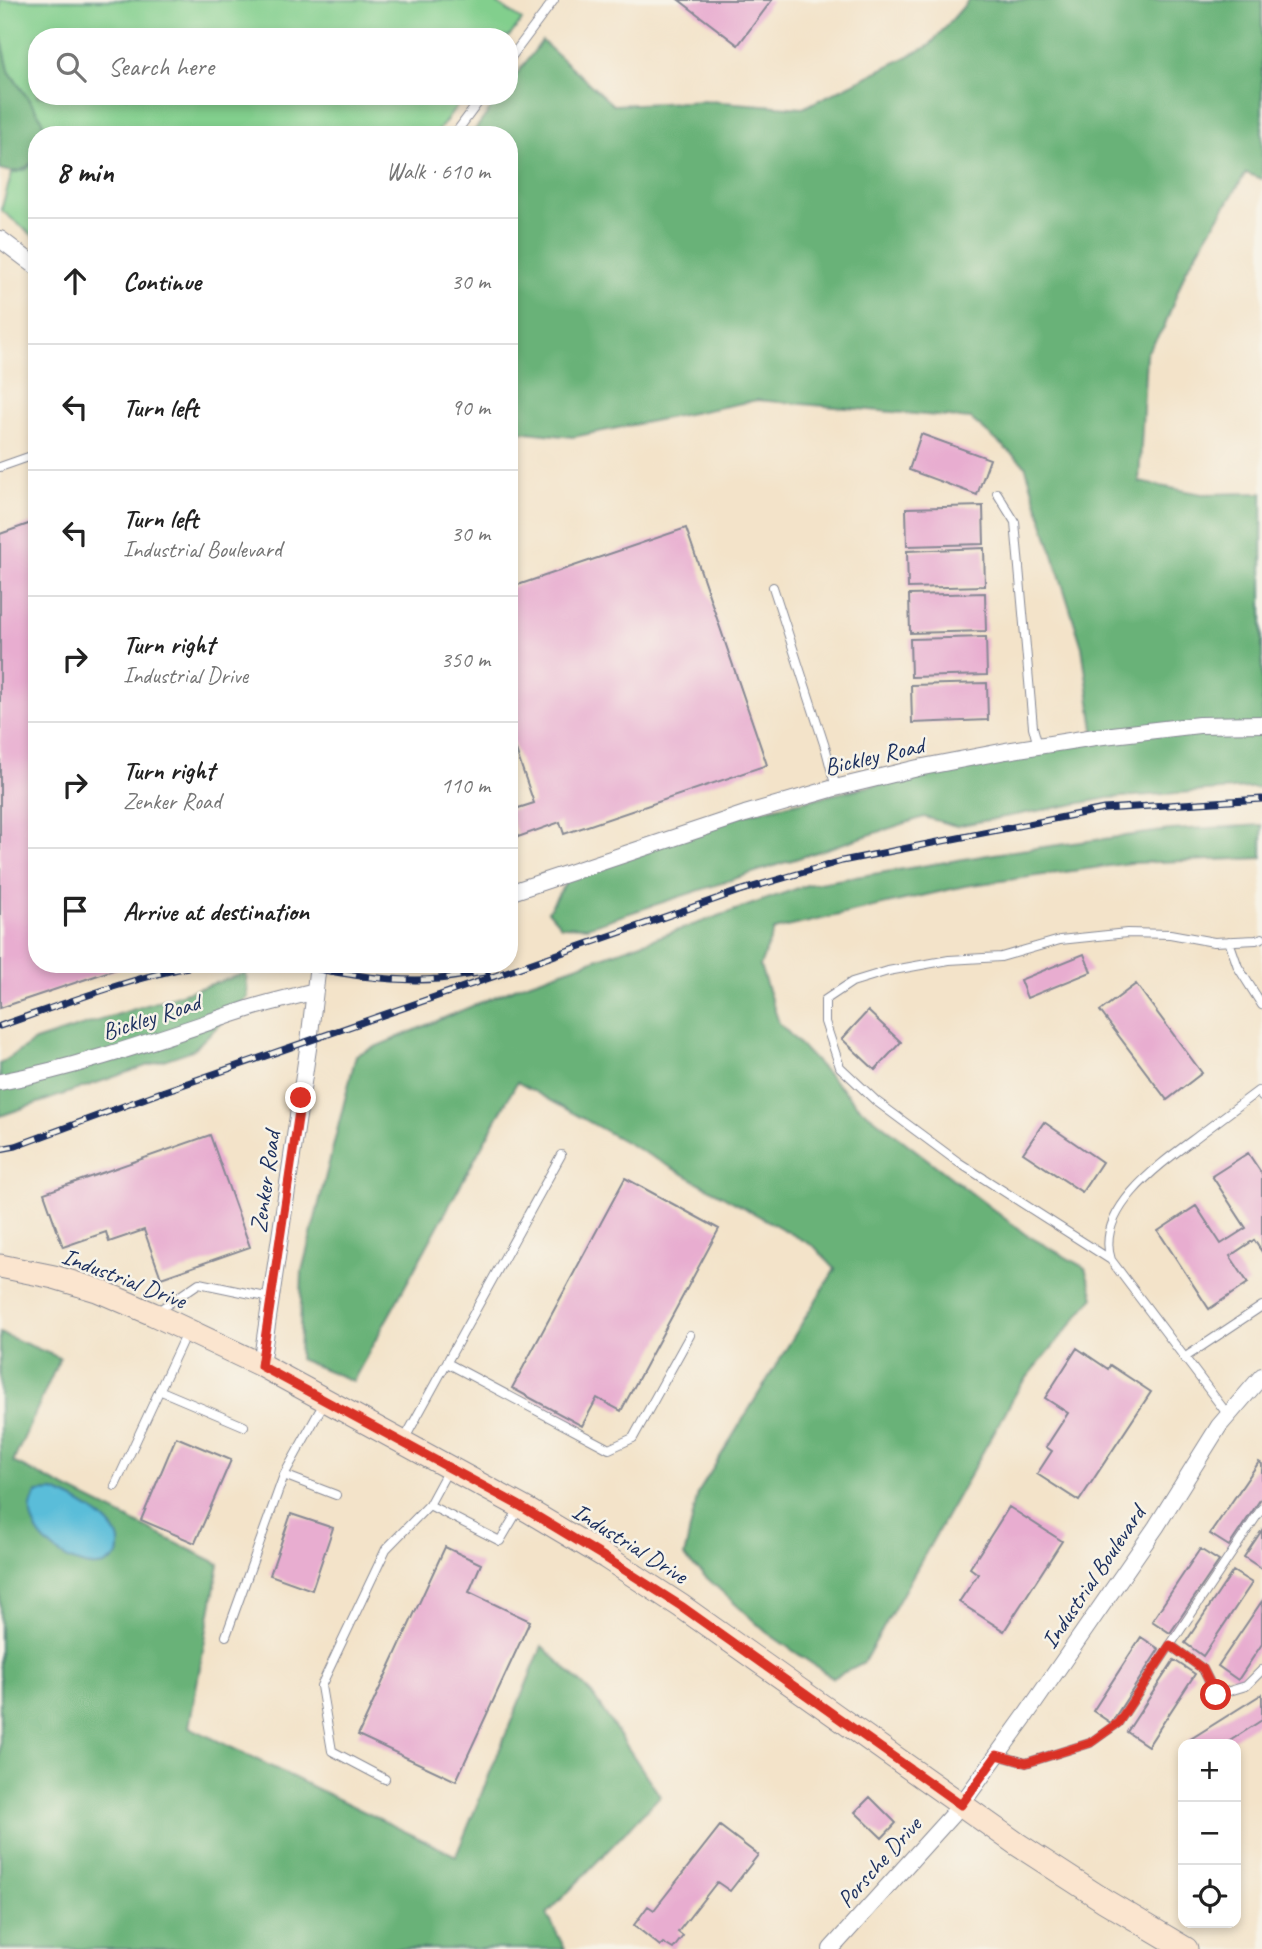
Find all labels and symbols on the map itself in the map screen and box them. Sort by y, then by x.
street label: Bickley Road [821,729,930,782]
street label: Bickley Road [98,986,207,1047]
route end [285,1082,316,1113]
street label: Zenker Road [243,1126,287,1235]
street label: Industrial Drive [58,1241,192,1316]
street label: Industrial Drive [567,1496,695,1591]
street label: Industrial Boulevard [1034,1497,1154,1654]
route start [1200,1679,1231,1710]
street label: Porsche Drive [830,1809,929,1914]

